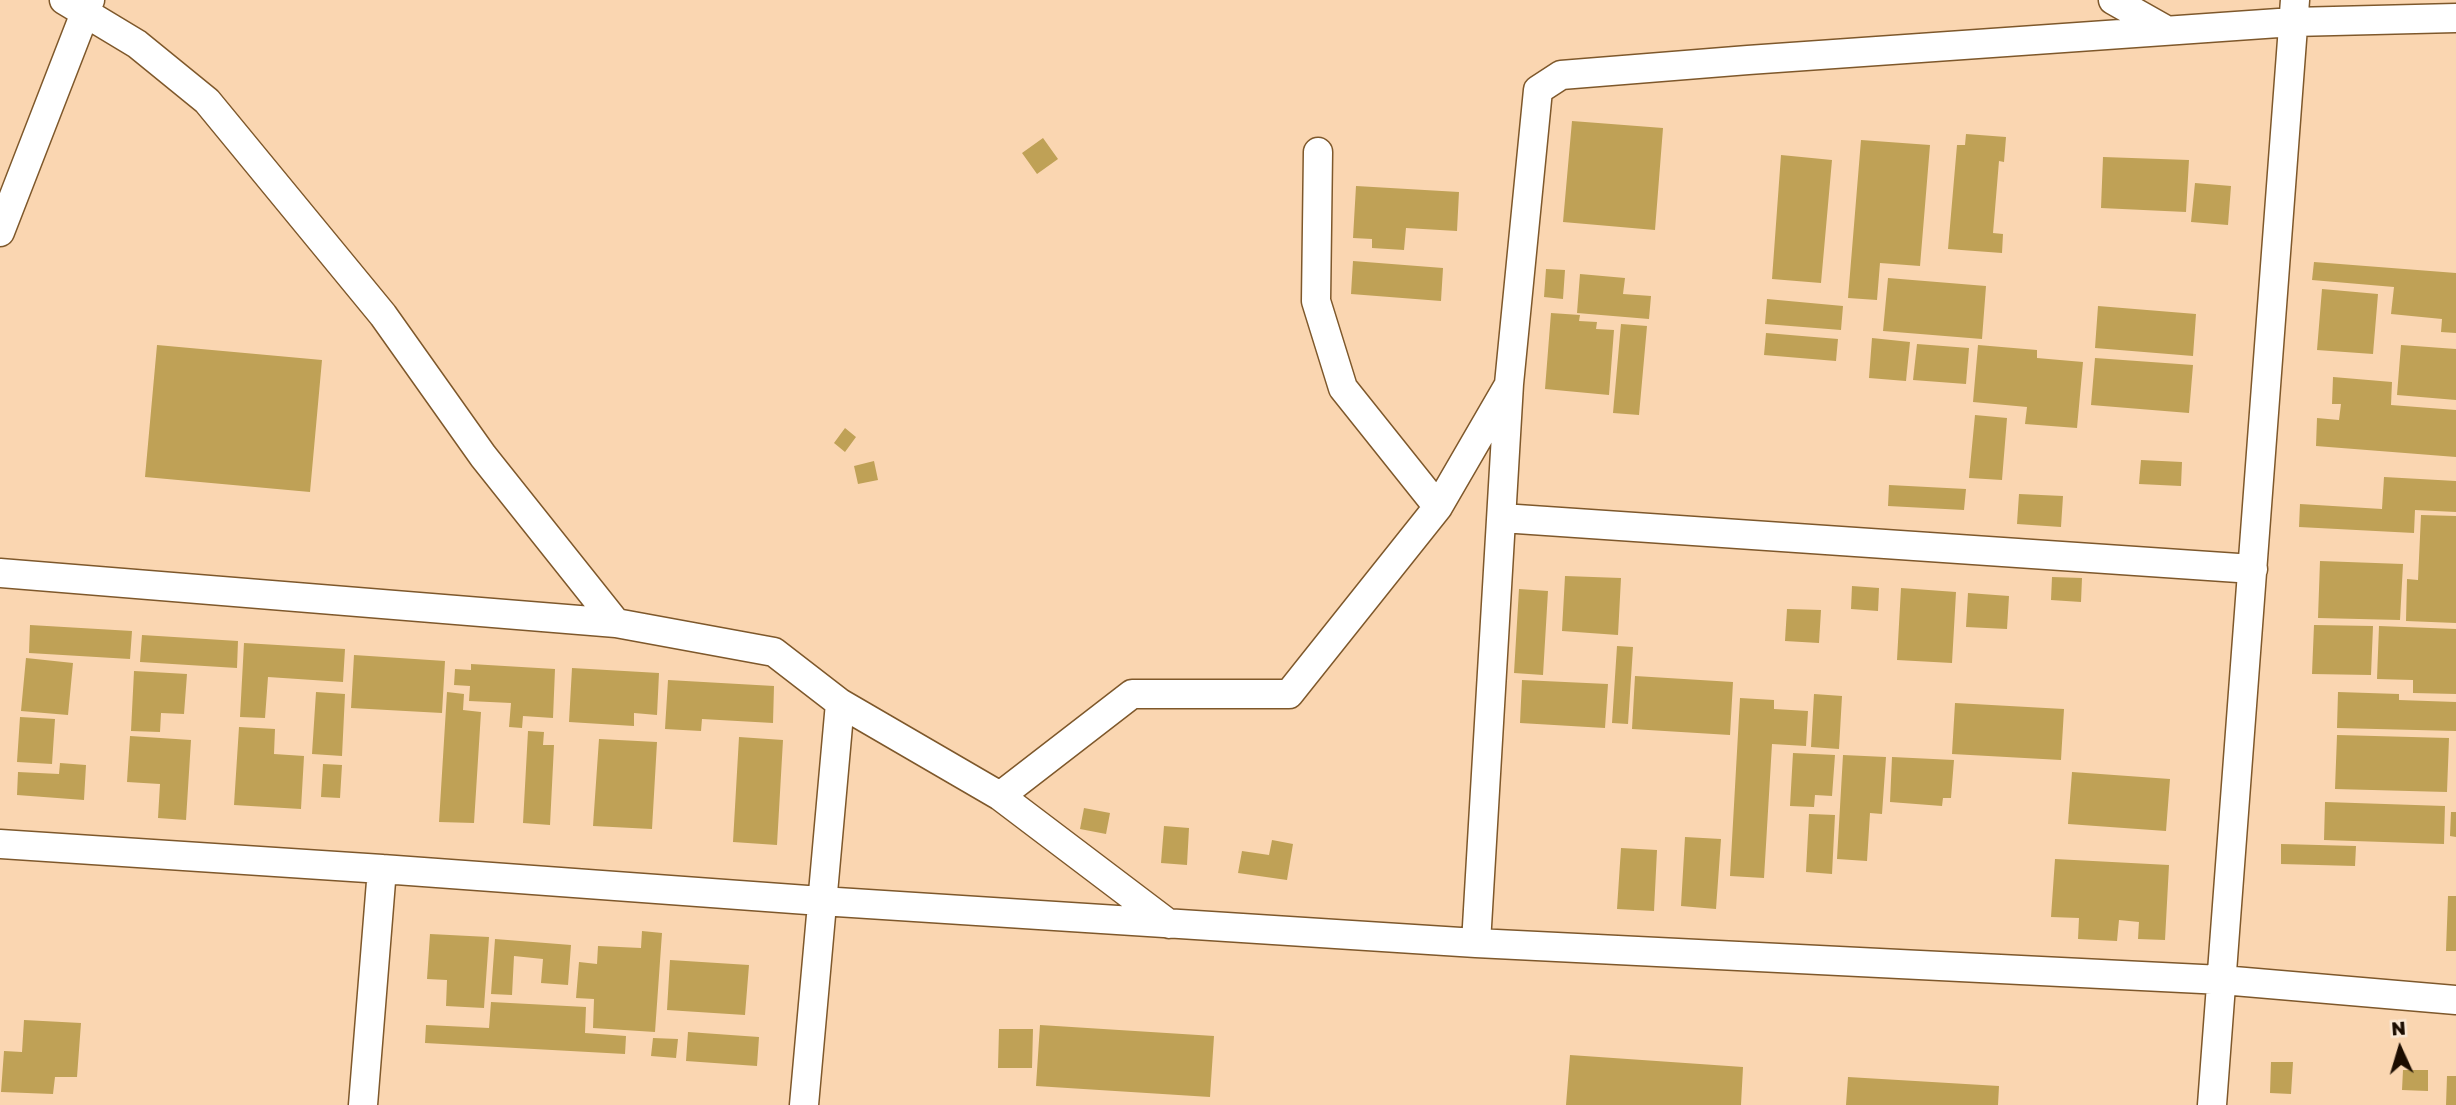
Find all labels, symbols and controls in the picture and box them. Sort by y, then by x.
north arrow [2365,1014,2435,1084]
text: N [2390,1016,2407,1040]

